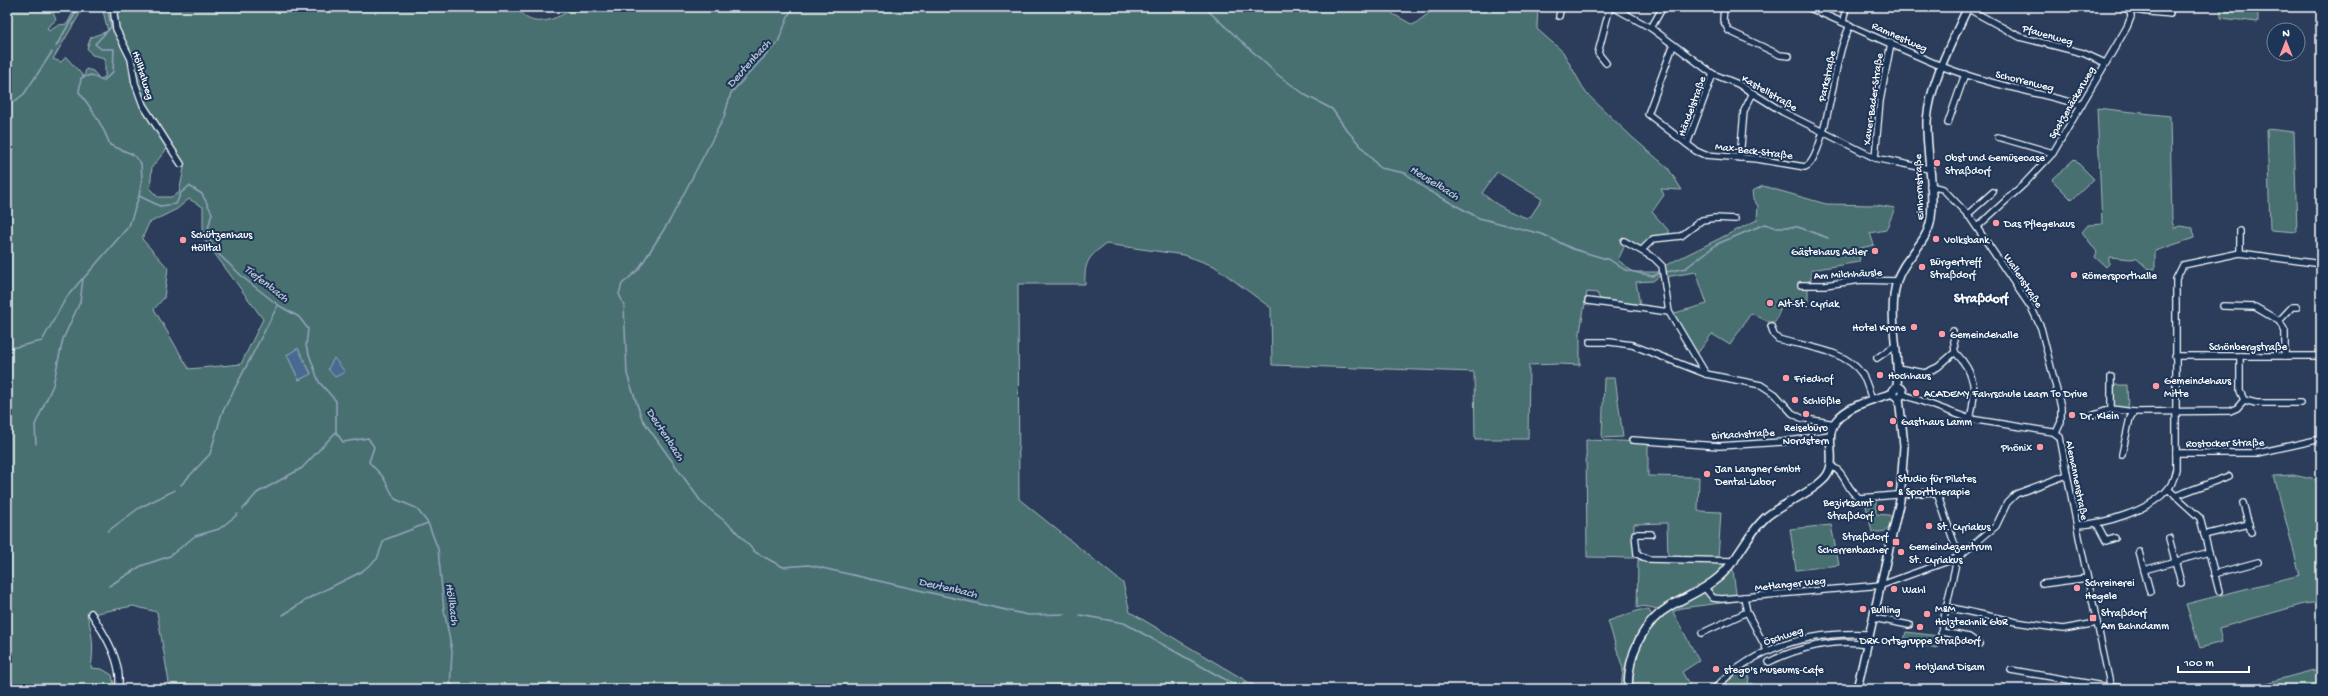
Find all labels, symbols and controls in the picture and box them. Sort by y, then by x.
street label: Ramnestweg [1870,20,1929,55]
street label: Pfauenweg [2020,22,2074,49]
north arrow [2266,22,2306,62]
text: N [2282,28,2290,40]
water label: Deutenbach [724,37,775,91]
street label: Parkstraße [1816,49,1839,104]
street label: Hölltalweg [129,50,156,101]
street label: Xaver-Bader-Straße [1861,52,1886,147]
street label: Spatzenäckerweg [2047,65,2098,141]
street label: Schorrenweg [1994,69,2055,95]
street label: Kastellstraße [1739,73,1799,115]
street label: Händelstraße [1676,75,1709,138]
street label: Max-Beck-Straße [1714,141,1794,163]
street label: Einhornstraße [1913,153,1927,220]
place label: Obst und Gemüseoase Straßdorf [1945,153,2045,178]
marker: Obst und Gemüseoase Straßdorf [1932,158,1942,168]
water label: Heuselbach [1407,163,1462,205]
marker: Das Pflegehaus [1991,218,2001,228]
place label: Das Pflegehaus [2003,219,2076,231]
place label: Schützenhaus Hölltal [191,230,253,255]
marker: Volksbank [1931,234,1941,244]
marker: Schützenhaus Hölltal [178,235,188,245]
place label: Volksbank [1943,235,1990,247]
marker: Gästehaus Adler [1870,246,1880,256]
place label: Gästehaus Adler [1791,247,1868,259]
street label: Wallenstraße [2000,252,2044,311]
place label: Bürgertreff Straßdorf [1929,256,1983,282]
marker: Bürgertreff Straßdorf [1917,262,1927,272]
water label: Tiefenbach [241,263,291,307]
street label: Am Milchhäusle [1814,267,1883,283]
marker: Römersporthalle [2069,270,2079,280]
place label: Römersporthalle [2082,271,2157,283]
district label: Straßdorf [1954,291,2010,307]
marker: Alt-St. Cyriak [1765,298,1775,308]
place label: Alt-St. Cyriak [1778,299,1840,311]
marker: Hotel Krone [1909,322,1919,332]
place label: Hotel Krone [1852,323,1906,335]
marker: Gemeindehalle [1937,329,1947,339]
place label: Gemeindehalle [1950,330,2019,342]
street label: Schönbergstraße [2209,342,2287,354]
marker: Hochhaus [1875,370,1885,380]
place label: Hochhaus [1888,371,1932,383]
marker: Friedhof [1781,373,1791,383]
place label: Friedhof [1793,373,1835,386]
place label: Gemeindehaus Mitte [2164,376,2232,401]
marker: Gemeindehaus Mitte [2151,381,2161,391]
marker: ACADEMY Fahrschule Learn To Drive [1911,388,1921,398]
place label: ACADEMY Fahrschule Learn To Drive [1924,389,2088,401]
marker: Schlößle [1790,395,1800,405]
place label: Schlößle [1803,396,1841,408]
water label: Deutenbach [642,406,687,465]
marker: Reisebüro Nordstern [1801,409,1811,419]
marker: Dr. Klein [2067,410,2077,420]
place label: Dr. Klein [2079,411,2120,423]
marker: Gasthaus Lamm [1888,416,1898,426]
place label: Gasthaus Lamm [1901,417,1972,429]
place label: Reisebüro Nordstern [1783,423,1830,448]
street label: Birkachstraße [1710,427,1775,443]
street label: Rostocker Straße [2186,437,2265,451]
street label: Alemannenstraße [2062,440,2090,521]
marker: Phönix [2035,442,2045,452]
place label: Phönix [2000,443,2032,455]
place label: Jan Langner GmbH Dental-Labor [1714,464,1801,489]
marker: Jan Langner GmbH Dental-Labor [1702,469,1712,479]
place label: Studio für Pilates & Sporttherapie [1898,473,1977,499]
marker: Studio für Pilates & Sporttherapie [1885,479,1895,489]
place label: Bezirksamt Straßdorf [1822,498,1875,523]
marker: Bezirksamt Straßdorf [1876,503,1886,513]
marker: St. Cyriakus [1924,521,1934,531]
place label: St. Cyriakus [1937,522,1991,534]
place label: Straßdorf Scherrenbacher [1818,531,1890,557]
marker: Straßdorf Scherrenbacher [1891,537,1901,547]
place label: Gemeindezentrum St. Cyriakus [1909,542,1992,567]
marker: Gemeindezentrum St. Cyriakus [1896,547,1906,557]
water label: Deutenbach [917,575,979,603]
street label: Metlanger Weg [1754,575,1826,595]
place label: Schreinerei Hegele [2085,578,2135,603]
water label: Höllbach [441,583,461,627]
marker: Schreinerei Hegele [2072,583,2082,593]
marker: Wahl [1889,584,1899,594]
place label: Wahl [1902,585,1926,597]
marker: Bulling [1858,604,1868,614]
place label: M&M Holztechnik GbR [1935,604,2009,629]
place label: Bulling [1870,605,1901,617]
place label: Straßdorf Am Bahndamm [2101,607,2169,633]
marker: M&M Holztechnik GbR [1922,609,1932,619]
marker: Straßdorf Am Bahndamm [2088,613,2098,623]
marker: DRK Ortsgruppe Straßdorf [1915,622,1925,632]
street label: Öschweg [1762,625,1805,649]
place label: DRK Ortsgruppe Straßdorf [1859,635,1982,648]
scale bar [2178,648,2249,674]
text: 100 m [2183,657,2214,671]
marker: Holzland Disam [1902,661,1912,671]
place label: Holzland Disam [1915,662,1985,674]
marker: stego's Museums-Cafe [1711,664,1721,674]
place label: stego's Museums-Cafe [1724,664,1824,677]

